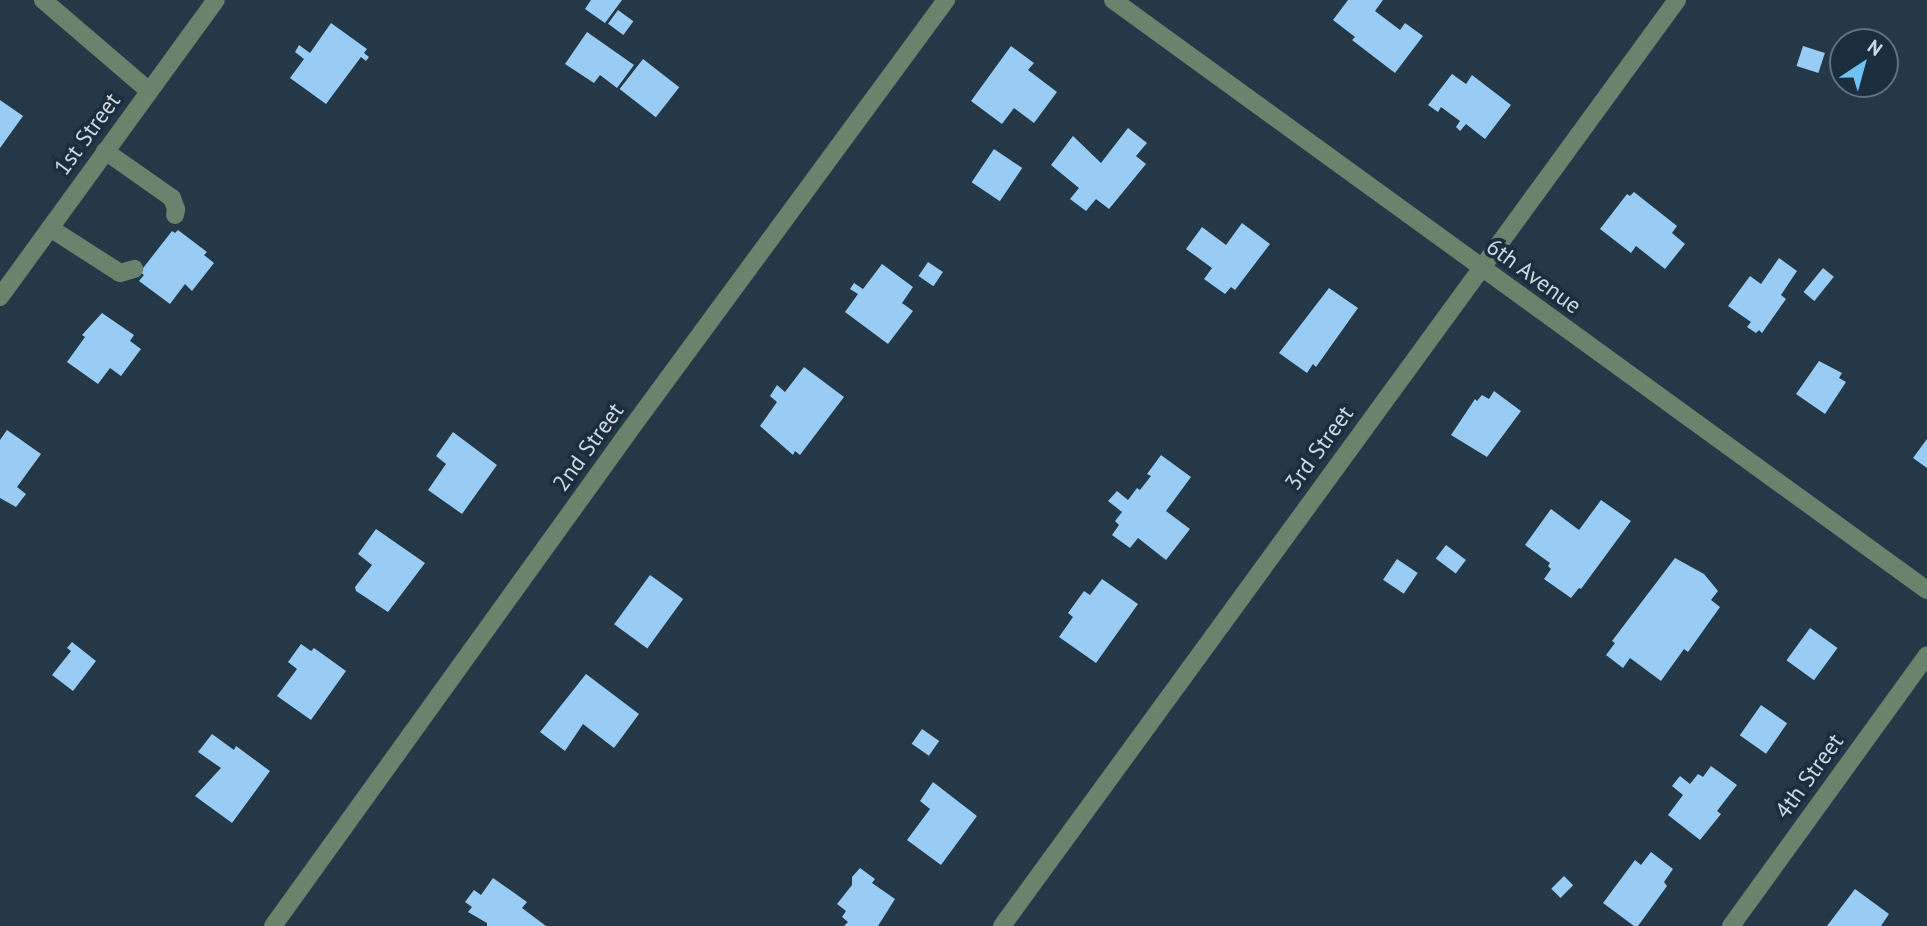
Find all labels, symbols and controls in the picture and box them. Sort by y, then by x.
north arrow [1829,28,1899,98]
text: N [1863,34,1887,61]
street label: 1st Street [48,88,126,180]
street label: 6th Avenue [1481,232,1587,320]
street label: 2nd Street [547,397,629,497]
street label: 3rd Street [1279,400,1359,496]
street label: 4th Street [1769,728,1849,824]

